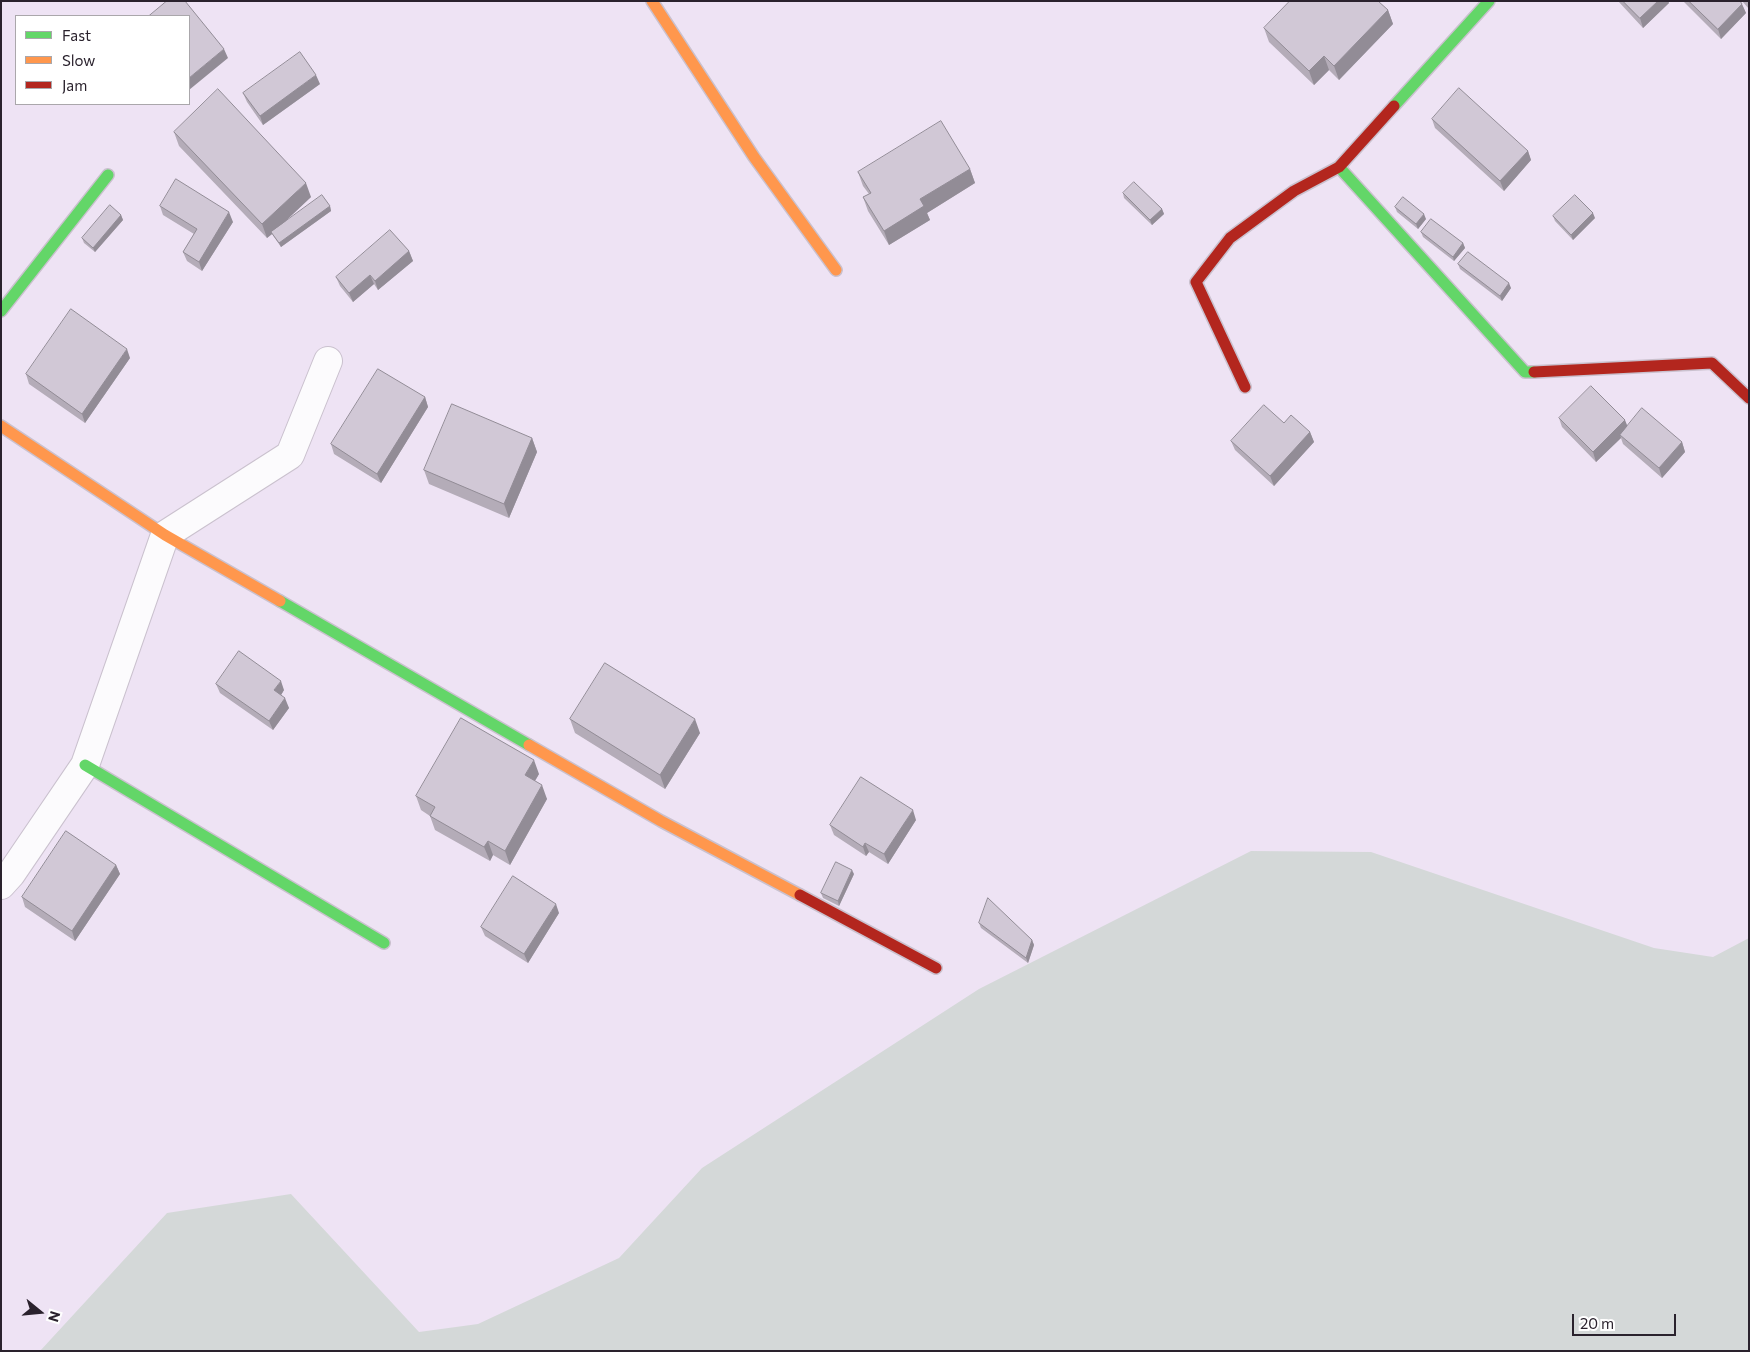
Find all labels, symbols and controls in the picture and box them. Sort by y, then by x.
legend [15,15,190,105]
text: Fast [62,26,91,44]
text: Slow [62,51,95,69]
text: Jam [62,76,87,94]
north arrow [15,1287,65,1337]
scale bar [1575,1304,1679,1336]
text: N [45,1309,64,1324]
text: 20 m [1580,1314,1614,1332]

